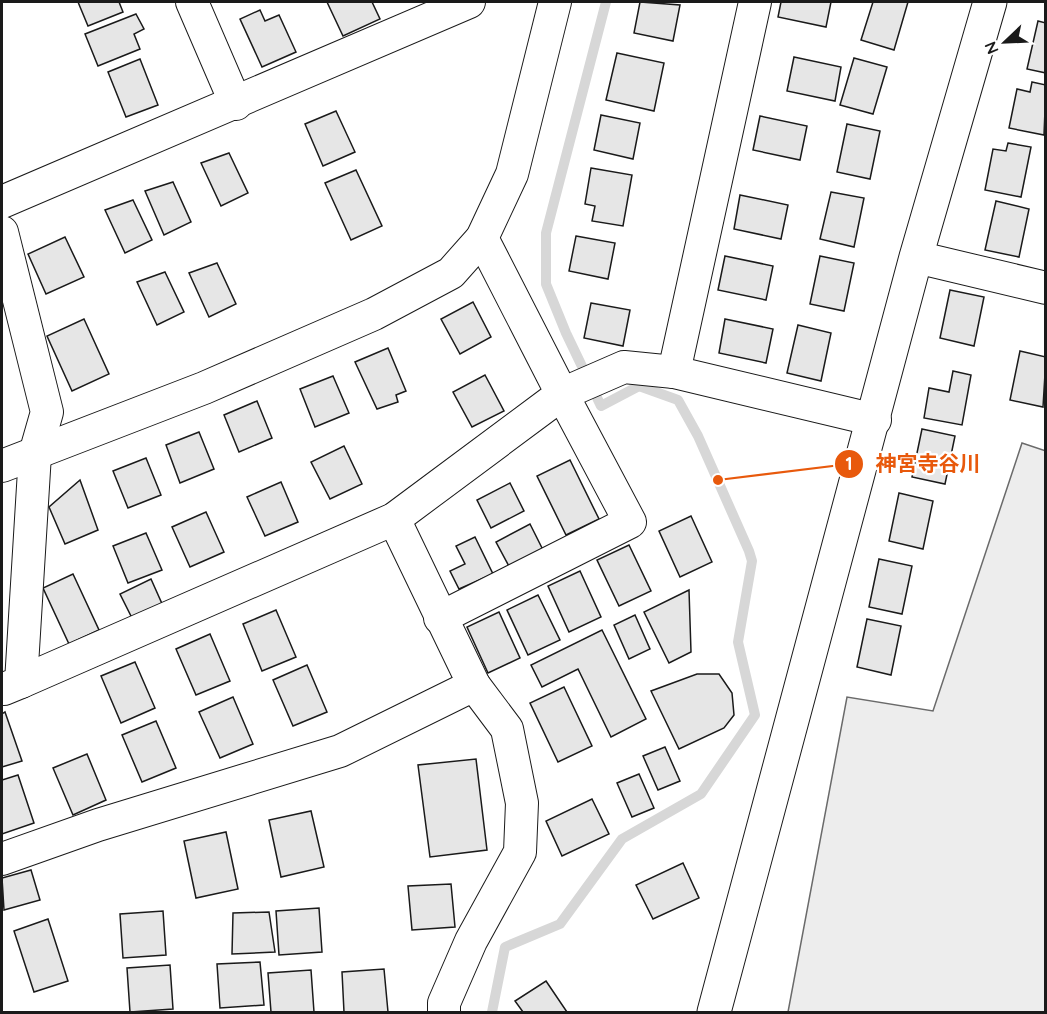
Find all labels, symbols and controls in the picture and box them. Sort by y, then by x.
north arrow [975,12,1035,72]
text: N [980,39,1003,57]
callout: 神宮寺谷川 [834,444,993,483]
text: 神宮寺谷川 [876,450,981,476]
text: 1 [845,452,853,475]

